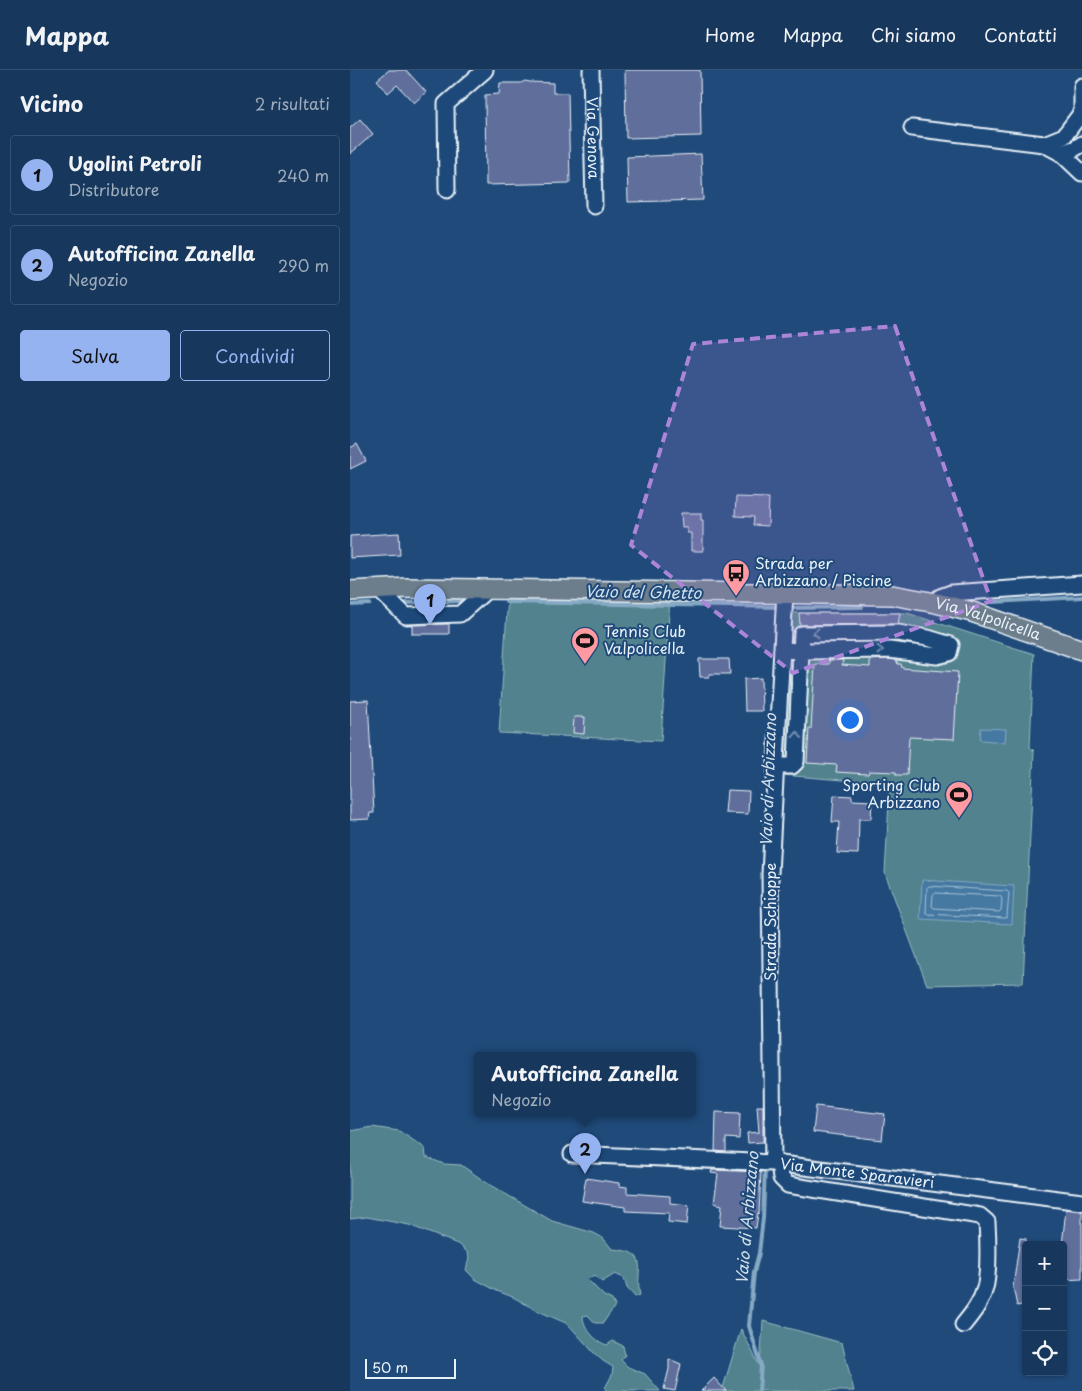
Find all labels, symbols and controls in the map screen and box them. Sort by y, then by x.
text: Mappa [25,17,109,53]
text: Home [705,21,755,48]
text: Mappa [783,21,843,48]
text: Chi siamo [871,21,956,48]
text: Contatti [984,21,1057,48]
text: Vicino [20,87,83,119]
text: 2 risultati [255,91,330,115]
street label: Via Genova [582,97,606,180]
text: Ugolini Petroli [68,149,202,177]
text: 1 [33,163,41,187]
text: 240 m [277,163,329,187]
text: Distributore [68,177,159,201]
text: Autofficina Zanella [68,239,255,267]
text: 2 [31,253,43,277]
text: 290 m [278,253,329,277]
text: Negozio [68,267,128,291]
button: Salva [20,330,170,381]
button: Condividi [180,330,330,381]
place label: Strada per Arbizzano / Piscine [755,551,892,591]
bus stop icon: Strada per Arbizzano / Piscine [721,558,751,597]
water label: Vaio del Ghetto [585,578,703,604]
pin: 1 [414,584,446,625]
street label: Via Valpolicella [933,590,1045,645]
place label: Tennis Club Valpolicella [604,619,686,659]
sports icon: Tennis Club Valpolicella [570,626,600,665]
one-way arrow [811,628,819,639]
one-way arrow [876,645,884,655]
your location [837,707,863,733]
water label: Vaio di Arbizzano [753,712,781,847]
one-way arrow [792,730,803,738]
place label: Sporting Club Arbizzano [843,773,940,813]
sports icon: Sporting Club Arbizzano [944,780,974,819]
street label: Strada Schioppe [758,863,781,981]
popup [474,1052,696,1117]
text: Autofficina Zanella [491,1059,679,1087]
text: Negozio [491,1087,551,1111]
pin: 2 [569,1133,601,1174]
water label: Vaio di Arbizzano [728,1149,764,1285]
street label: Via Monte Sparavieri [779,1151,936,1193]
map controls [1022,1241,1067,1376]
button: + [1022,1241,1067,1286]
button: − [1022,1286,1067,1331]
button: locate [1022,1331,1067,1376]
scale bar [365,1356,456,1379]
text: 50 m [372,1357,408,1378]

